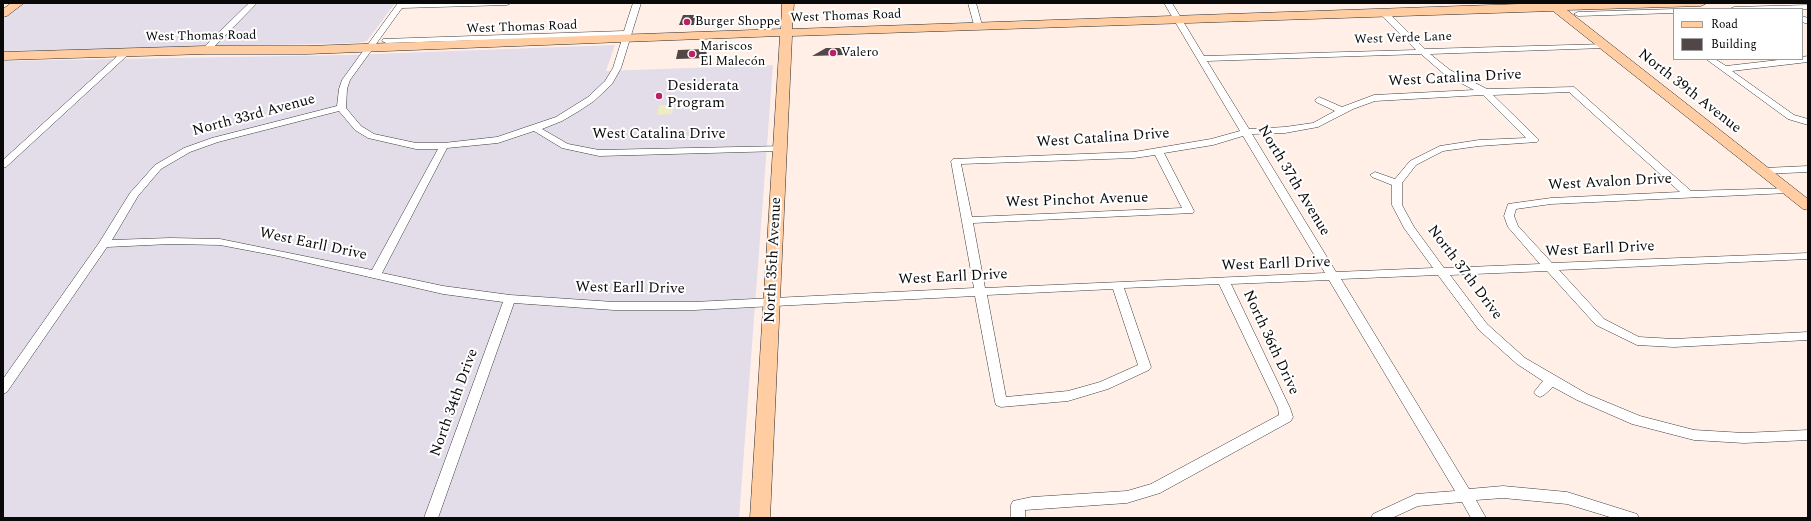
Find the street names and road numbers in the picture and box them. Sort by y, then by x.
street label: West Thomas Road [790,7,902,27]
street label: West Thomas Road [466,18,578,38]
street label: West Thomas Road [145,28,257,46]
street label: West Verde Lane [1354,29,1452,49]
street label: North 39th Avenue [1634,46,1744,138]
street label: West Catalina Drive [1388,67,1522,91]
street label: North 33rd Avenue [191,91,317,141]
street label: North 37th Avenue [1253,122,1333,240]
street label: West Catalina Drive [1036,125,1170,153]
street label: West Catalina Drive [592,126,726,144]
street label: West Avalon Drive [1548,171,1672,195]
street label: West Pinchot Avenue [1005,190,1149,212]
street label: North 35th Avenue [762,197,786,323]
street label: North 37th Drive [1423,222,1505,324]
street label: West Earll Drive [258,225,368,265]
street label: West Earll Drive [1545,238,1655,262]
street label: West Earll Drive [1221,254,1331,276]
street label: West Earll Drive [898,266,1008,290]
street label: West Earll Drive [575,279,685,299]
street label: North 36th Drive [1238,288,1302,398]
street label: North 34th Drive [427,347,483,459]

